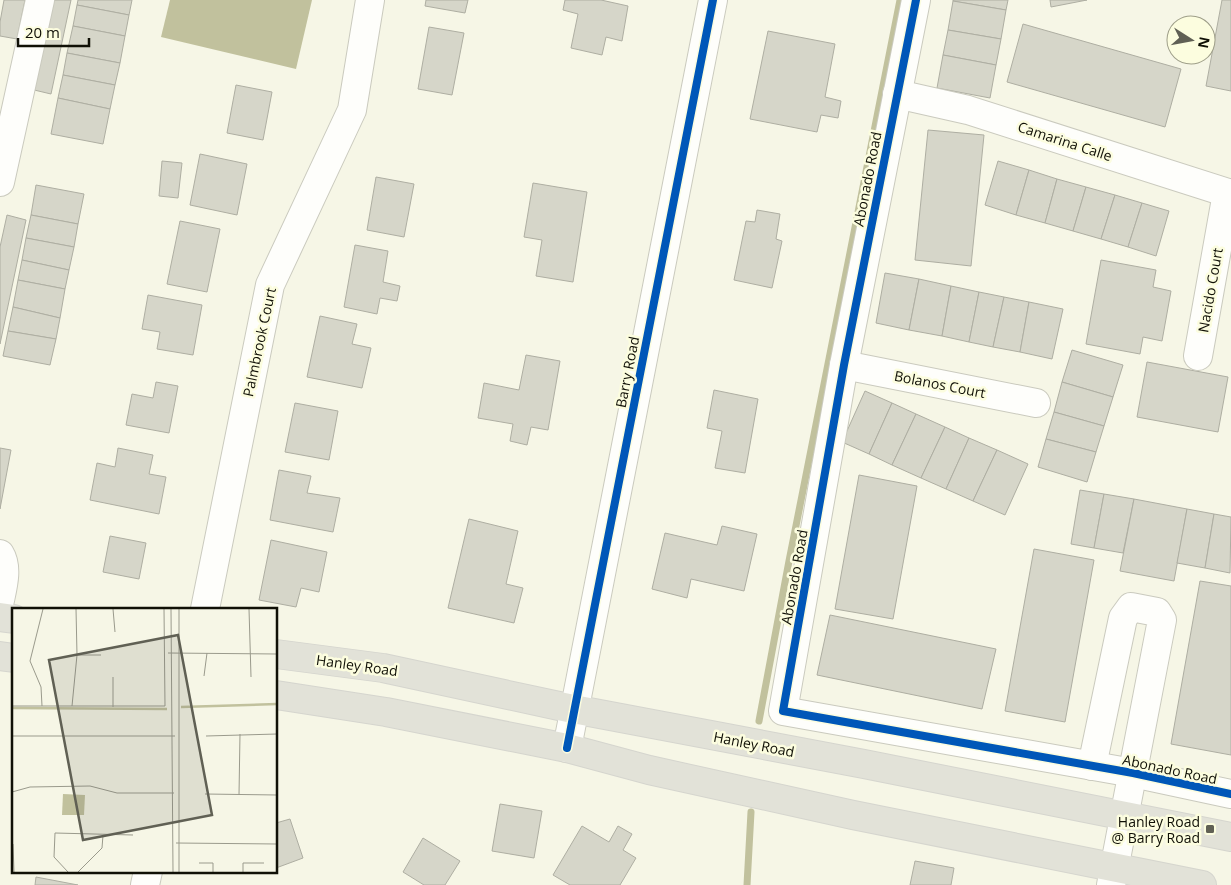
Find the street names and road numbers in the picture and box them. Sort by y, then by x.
street label: Camarina Calle [1015,117,1115,165]
street label: Abonado Road [848,130,886,228]
street label: Nacido Court [1193,246,1227,334]
street label: Palmbrook Court [238,286,280,398]
street label: Barry Road [611,335,643,409]
street label: Bolanos Court [893,366,987,402]
street label: Abonado Road [776,528,812,626]
street label: Hanley Road [315,650,399,680]
street label: Hanley Road [712,727,796,761]
street label: Abonado Road [1121,750,1219,788]

